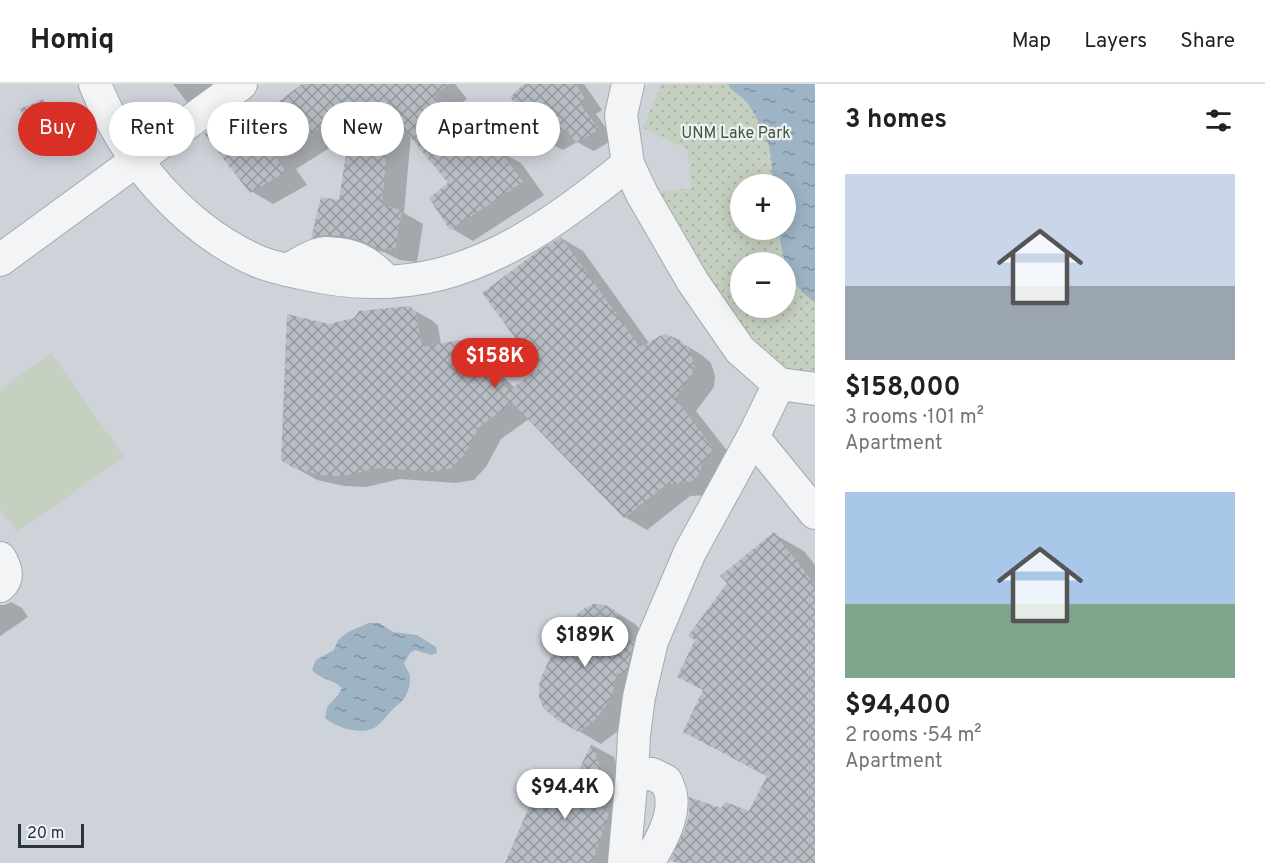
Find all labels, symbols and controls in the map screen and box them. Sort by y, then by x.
text: Homiq [30,23,114,59]
text: Map [1012,28,1051,55]
text: Layers [1084,28,1147,55]
text: Share [1180,28,1235,55]
chip: Buy [18,102,97,156]
chip: Rent [109,102,195,156]
chip: Filters [207,102,309,156]
chip: New [321,102,404,156]
chip: Apartment [416,102,560,156]
text: 3 homes [845,104,947,137]
icon: filters [1202,104,1235,137]
park label: UNM Lake Park [681,124,791,144]
map controls [730,174,796,318]
button: + [730,174,796,240]
icon: home [986,213,1094,321]
button: − [730,252,796,318]
pin: $158K [453,338,537,389]
text: $158K [466,344,524,370]
text: $158,000 [845,372,961,405]
text: 3 rooms · 101 m² [845,405,984,431]
text: Apartment [845,431,943,457]
icon: home [986,531,1094,639]
pin: $189K [543,617,627,668]
text: $189K [555,623,615,649]
text: $94,400 [845,690,951,723]
text: 2 rooms · 54 m² [845,723,982,749]
text: Apartment [845,749,943,775]
pin: $94.4K [516,769,614,820]
text: $94.4K [530,775,600,801]
scale bar [18,821,84,848]
text: 20 m [27,824,64,844]

